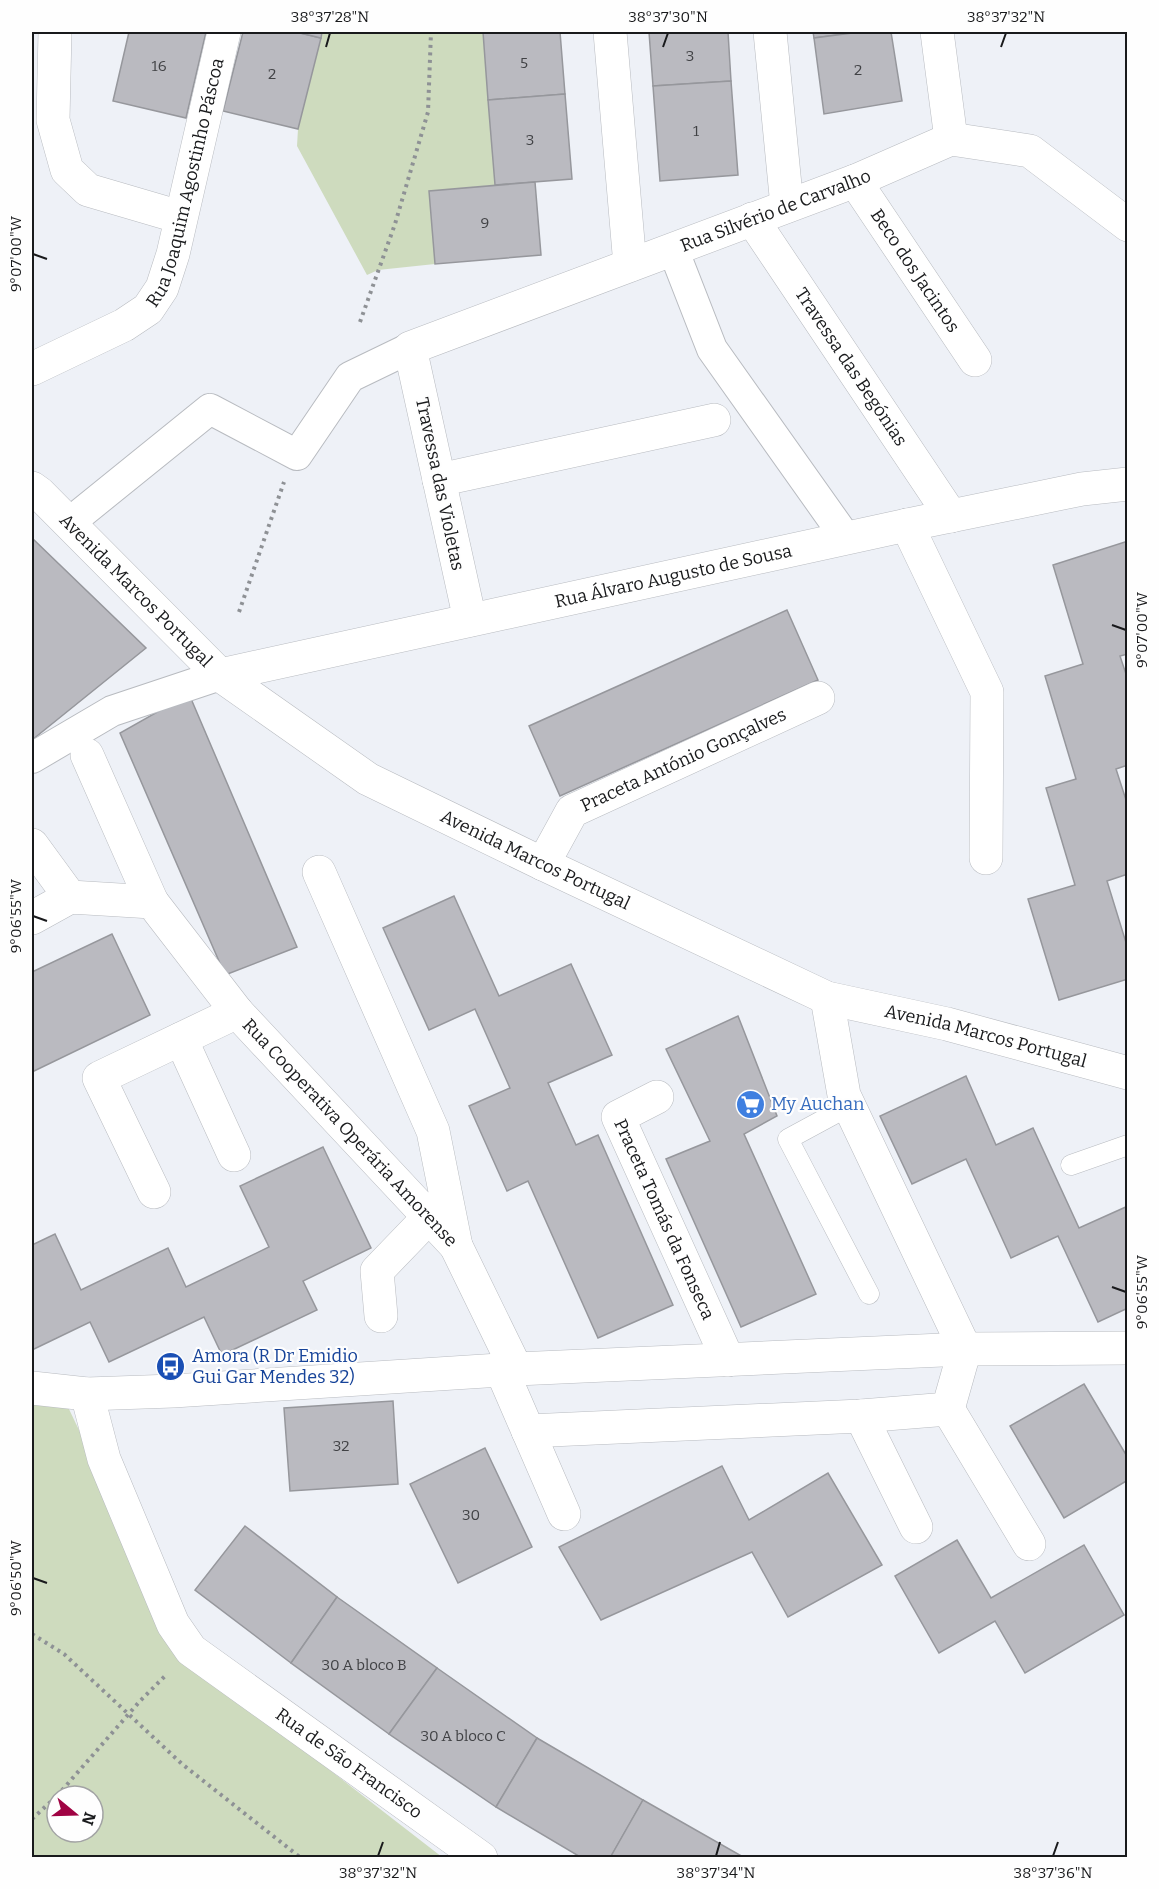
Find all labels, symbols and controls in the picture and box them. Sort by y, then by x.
text: 38°37'28"N [291,8,369,26]
text: 38°37'30"N [628,8,708,26]
text: 38°37'32"N [967,8,1045,26]
house number: 3 [686,47,694,65]
house number: 5 [520,54,528,72]
street label: Rua Joaquim Agostinho Páscoa [141,56,229,311]
house number: 16 [152,57,167,75]
house number: 2 [854,61,862,79]
house number: 2 [268,65,276,83]
house number: 1 [693,122,699,140]
house number: 3 [526,131,534,149]
street label: Rua Silvério de Carvalho [677,164,874,257]
street label: Beco dos Jacintos [866,205,964,337]
house number: 9 [481,214,489,232]
text: 9°07'00"W [7,215,25,292]
street label: Travessa das Begónias [790,284,912,450]
street label: Travessa das Violetas [411,396,469,572]
street label: Avenida Marcos Portugal [55,509,217,672]
street label: Rua Álvaro Augusto de Sousa [553,539,794,613]
text: 9°07'00"W [1133,591,1151,668]
street label: Praceta António Gonçalves [577,703,790,817]
street label: Avenida Marcos Portugal [437,805,634,915]
text: 9°06'55"W [7,878,25,953]
street label: Avenida Marcos Portugal [883,1000,1089,1072]
street label: Rua Cooperativa Operária Amorense [238,1014,462,1251]
supermarket icon: My Auchan [734,1088,766,1120]
place label: My Auchan [771,1093,865,1115]
street label: Praceta Tomás da Fonseca [609,1115,719,1323]
text: 9°06'55"W [1133,1254,1151,1329]
place label: Amora (R Dr Emidio Gui Gar Mendes 32) [192,1345,358,1388]
bus stop icon: Amora (R Dr Emidio Gui Gar Mendes 32) [155,1350,187,1382]
house number: 32 [333,1437,349,1455]
house number: 30 [462,1506,480,1524]
text: 9°06'50"W [7,1539,25,1616]
house number: 30 A bloco B [321,1656,407,1674]
street label: Rua de São Francisco [271,1703,427,1823]
house number: 30 A bloco C [420,1727,506,1745]
north arrow [45,1784,105,1844]
text: N [78,1810,100,1828]
text: 38°37'32"N [339,1864,417,1882]
text: 38°37'34"N [677,1864,756,1882]
text: 38°37'36"N [1014,1864,1093,1882]

